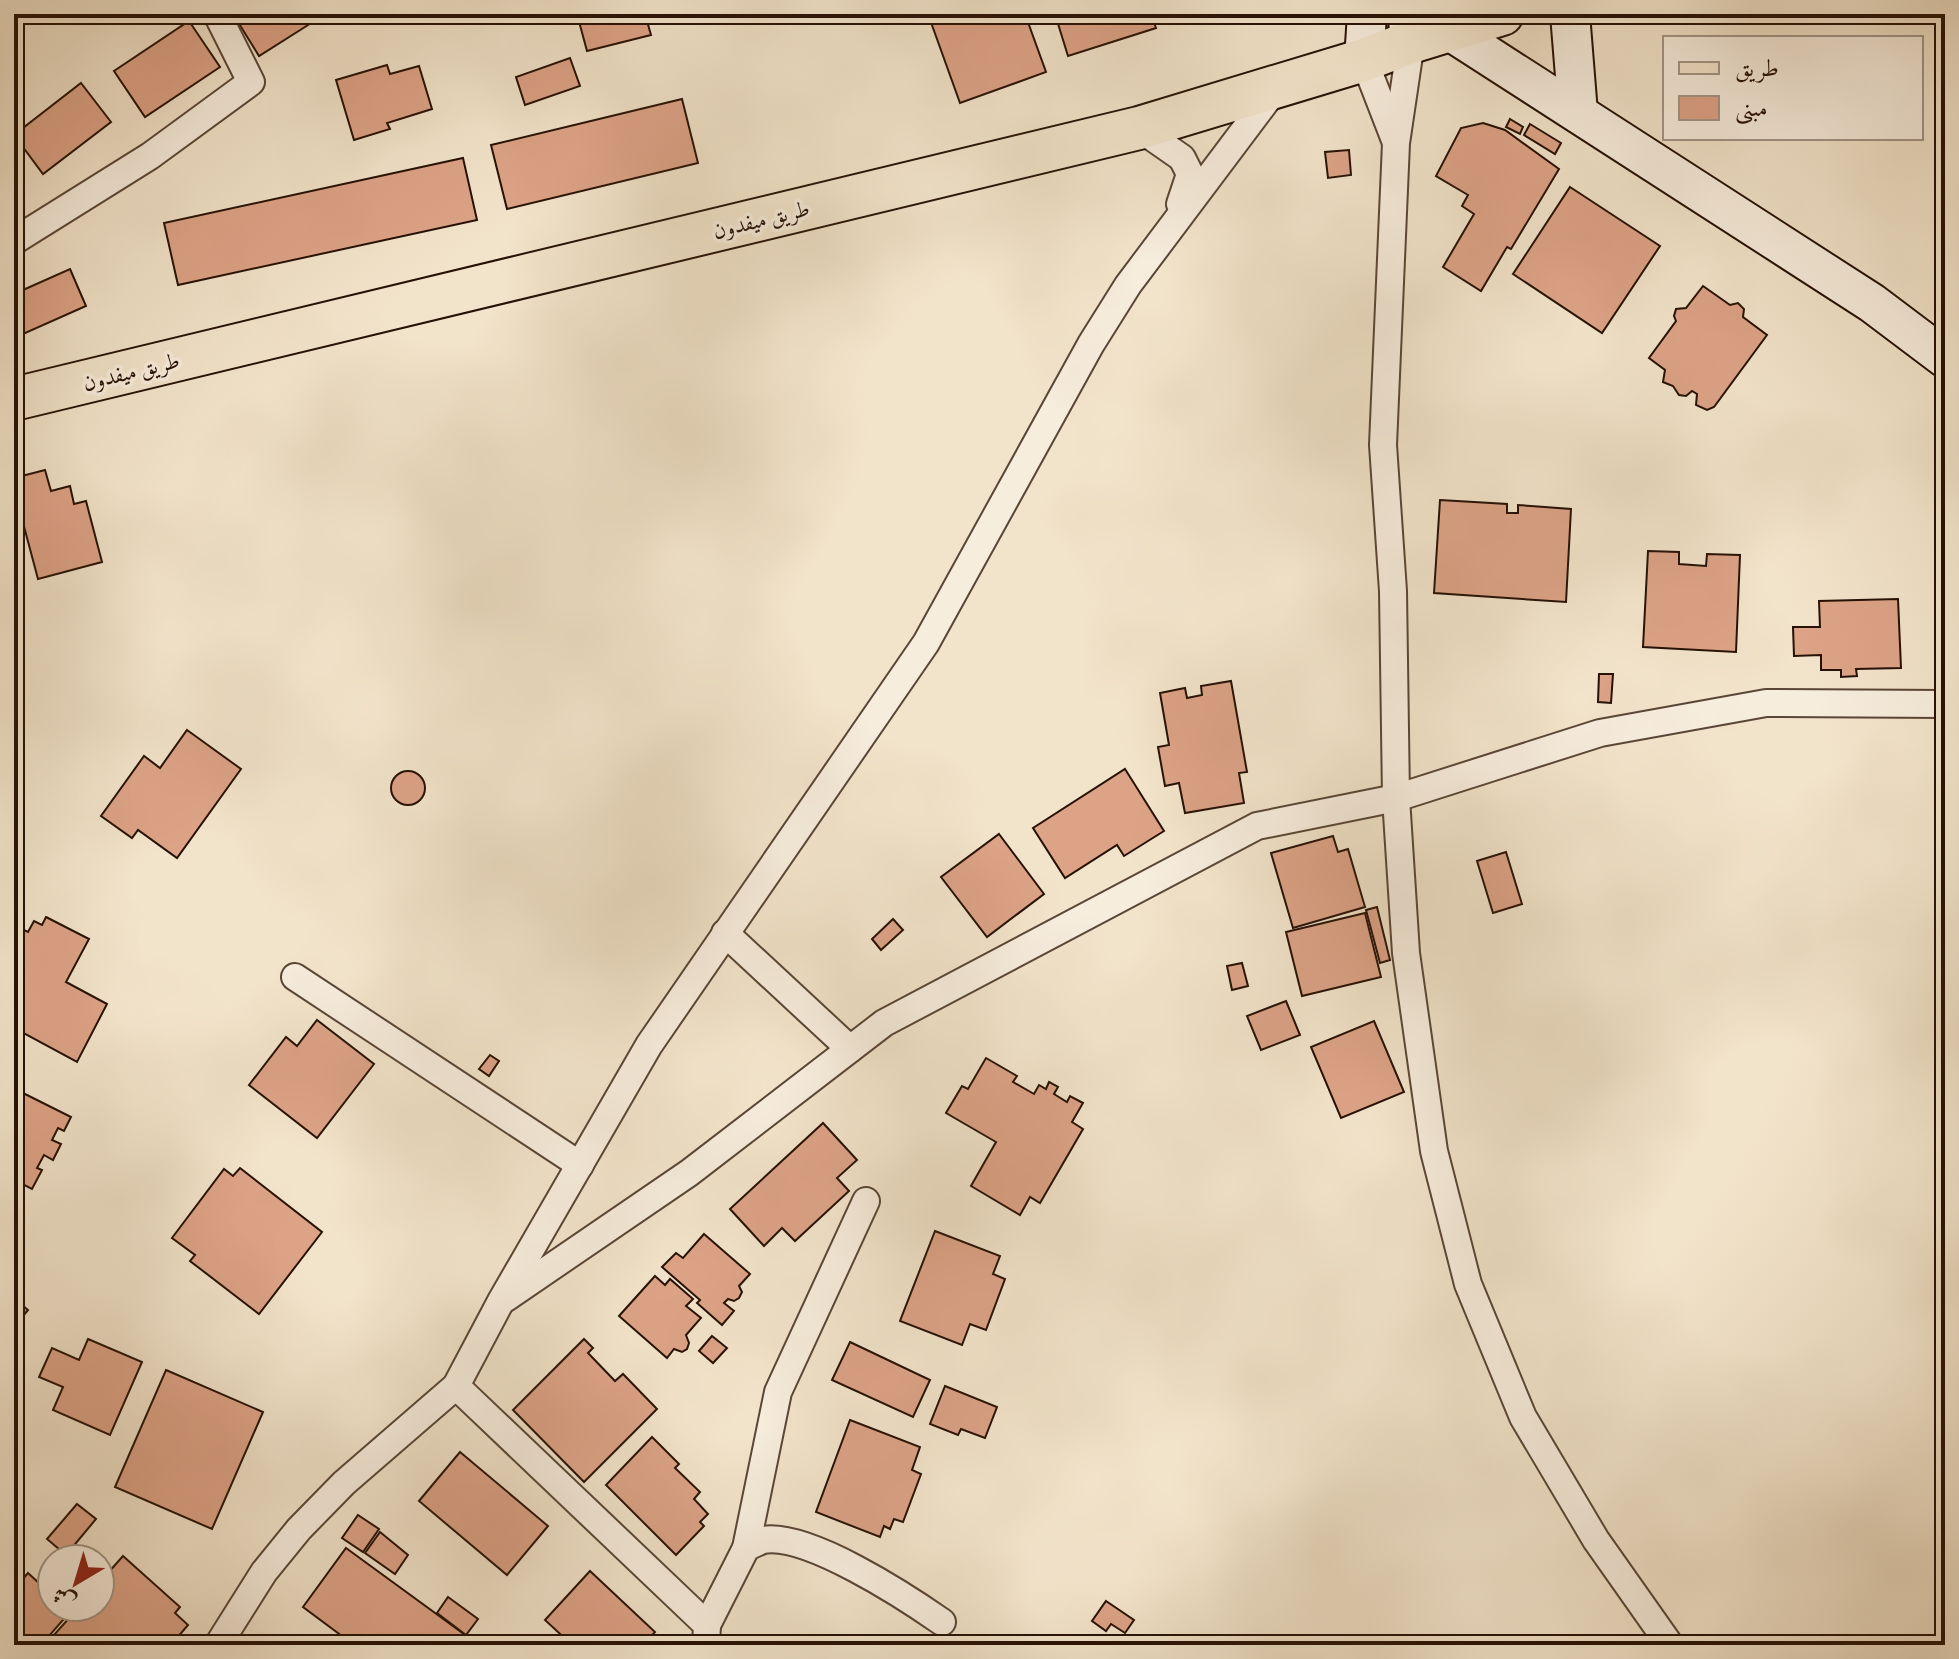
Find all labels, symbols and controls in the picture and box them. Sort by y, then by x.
legend [1663,36,1923,140]
text: طريق [1735,53,1779,87]
text: مبنى [1735,93,1768,127]
street label: طريق ميفدون [710,194,813,248]
street label: طريق ميفدون [80,346,183,400]
north arrow [36,1543,116,1623]
text: ش [47,1578,83,1616]

